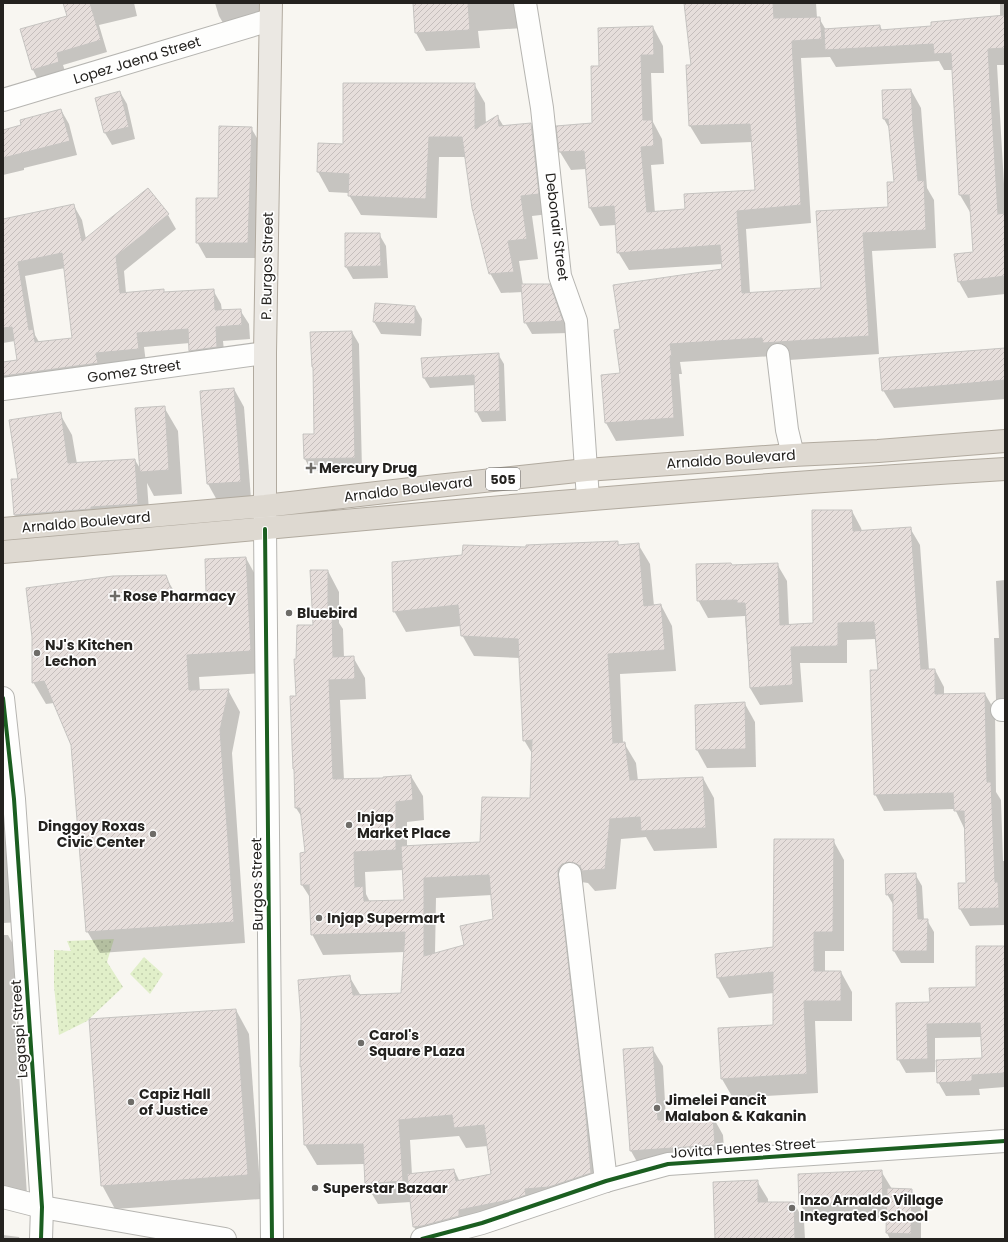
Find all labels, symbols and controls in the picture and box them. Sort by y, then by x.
street label: Lopez Jaena Street [71,31,203,89]
street label: Debonair Street [540,172,574,282]
street label: P. Burgos Street [256,212,278,320]
street label: Gomez Street [86,355,182,387]
street label: Arnaldo Boulevard [666,445,796,473]
place label: Mercury Drug [319,458,417,478]
marker: Mercury Drug [306,463,316,473]
road number: 505 [486,468,520,490]
street label: Arnaldo Boulevard [343,471,473,507]
street label: Arnaldo Boulevard [21,506,151,538]
place label: Rose Pharmacy [123,586,236,606]
marker: Rose Pharmacy [110,591,120,601]
place label: Bluebird [297,603,358,623]
marker: Bluebird [284,608,294,618]
place label: NJ's Kitchen Lechon [45,635,133,671]
marker: NJ's Kitchen Lechon [32,648,42,658]
place label: Injap Market Place [357,807,451,843]
place label: Dinggoy Roxas Civic Center [38,816,145,852]
marker: Injap Market Place [344,820,354,830]
marker: Dinggoy Roxas Civic Center [148,829,158,839]
street label: Burgos Street [246,837,268,931]
place label: Injap Supermart [327,908,445,928]
marker: Injap Supermart [314,913,324,923]
street label: Legaspi Street [6,979,32,1079]
place label: Carol's Square PLaza [369,1025,465,1061]
marker: Carol's Square PLaza [356,1038,366,1048]
place label: Capiz Hall of Justice [139,1084,211,1120]
place label: Jimelei Pancit Malabon & Kakanin [665,1090,806,1126]
marker: Capiz Hall of Justice [126,1097,136,1107]
marker: Jimelei Pancit Malabon & Kakanin [652,1103,662,1113]
street label: Jovita Fuentes Street [670,1133,816,1163]
place label: Superstar Bazaar [323,1178,448,1198]
marker: Superstar Bazaar [310,1183,320,1193]
place label: Inzo Arnaldo Village Integrated School [800,1190,944,1226]
marker: Inzo Arnaldo Village Integrated School [787,1203,797,1213]

